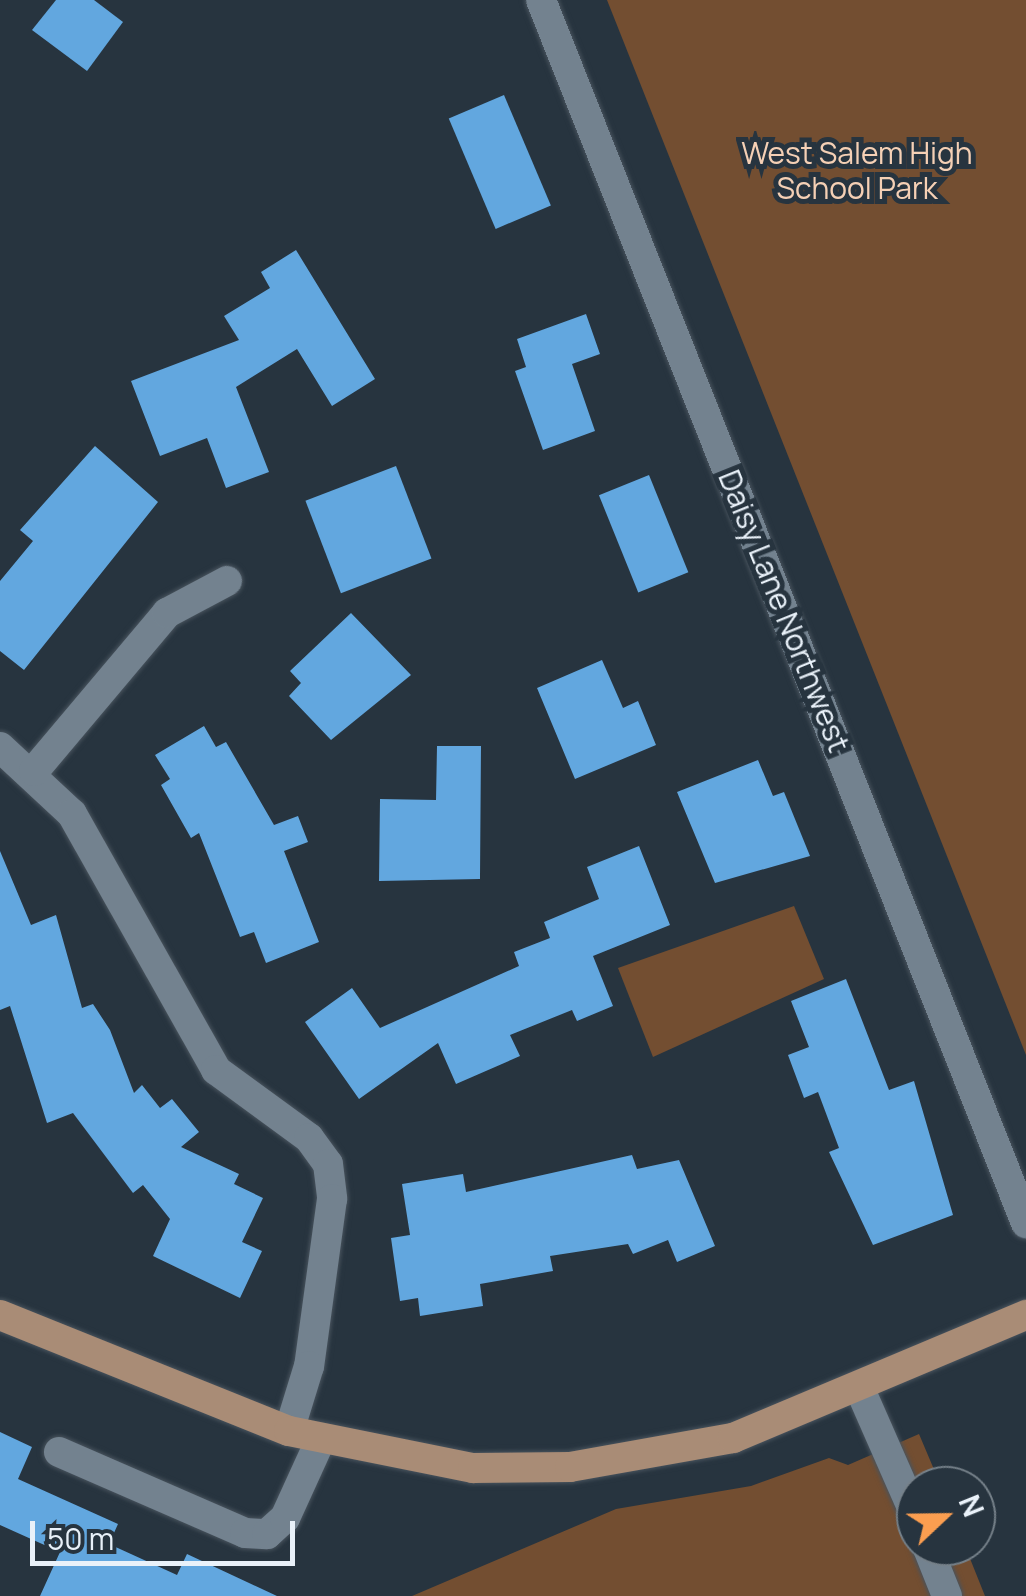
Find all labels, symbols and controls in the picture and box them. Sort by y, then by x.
park label: West Salem High School Park [741,135,973,206]
street label: Daisy Lane Northwest [711,465,857,757]
north arrow [896,1466,996,1566]
text: N [951,1489,993,1522]
scale bar [35,1501,300,1563]
text: 50 m [47,1518,114,1559]

